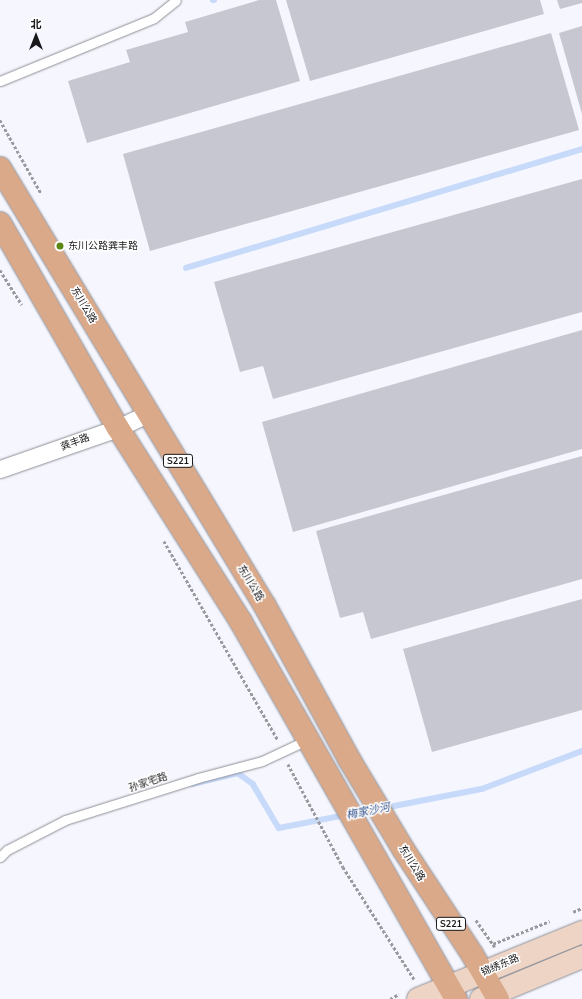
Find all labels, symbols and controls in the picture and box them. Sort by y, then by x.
north arrow [16,16,56,56]
text: 北 [31,17,42,31]
place label: 东川公路龚丰路 [68,240,138,252]
marker: 东川公路龚丰路 [55,241,65,251]
street label: 东川公路 [69,285,99,325]
street label: 龚丰路 [59,431,91,453]
road number: S221 [162,454,194,468]
street label: 东川公路 [236,563,266,603]
street label: 孙家宅路 [127,770,169,794]
water label: 梅家沙河 [345,800,391,822]
street label: 东川公路 [396,843,428,883]
road number: S221 [435,917,467,931]
street label: 锦绣东路 [479,952,521,978]

